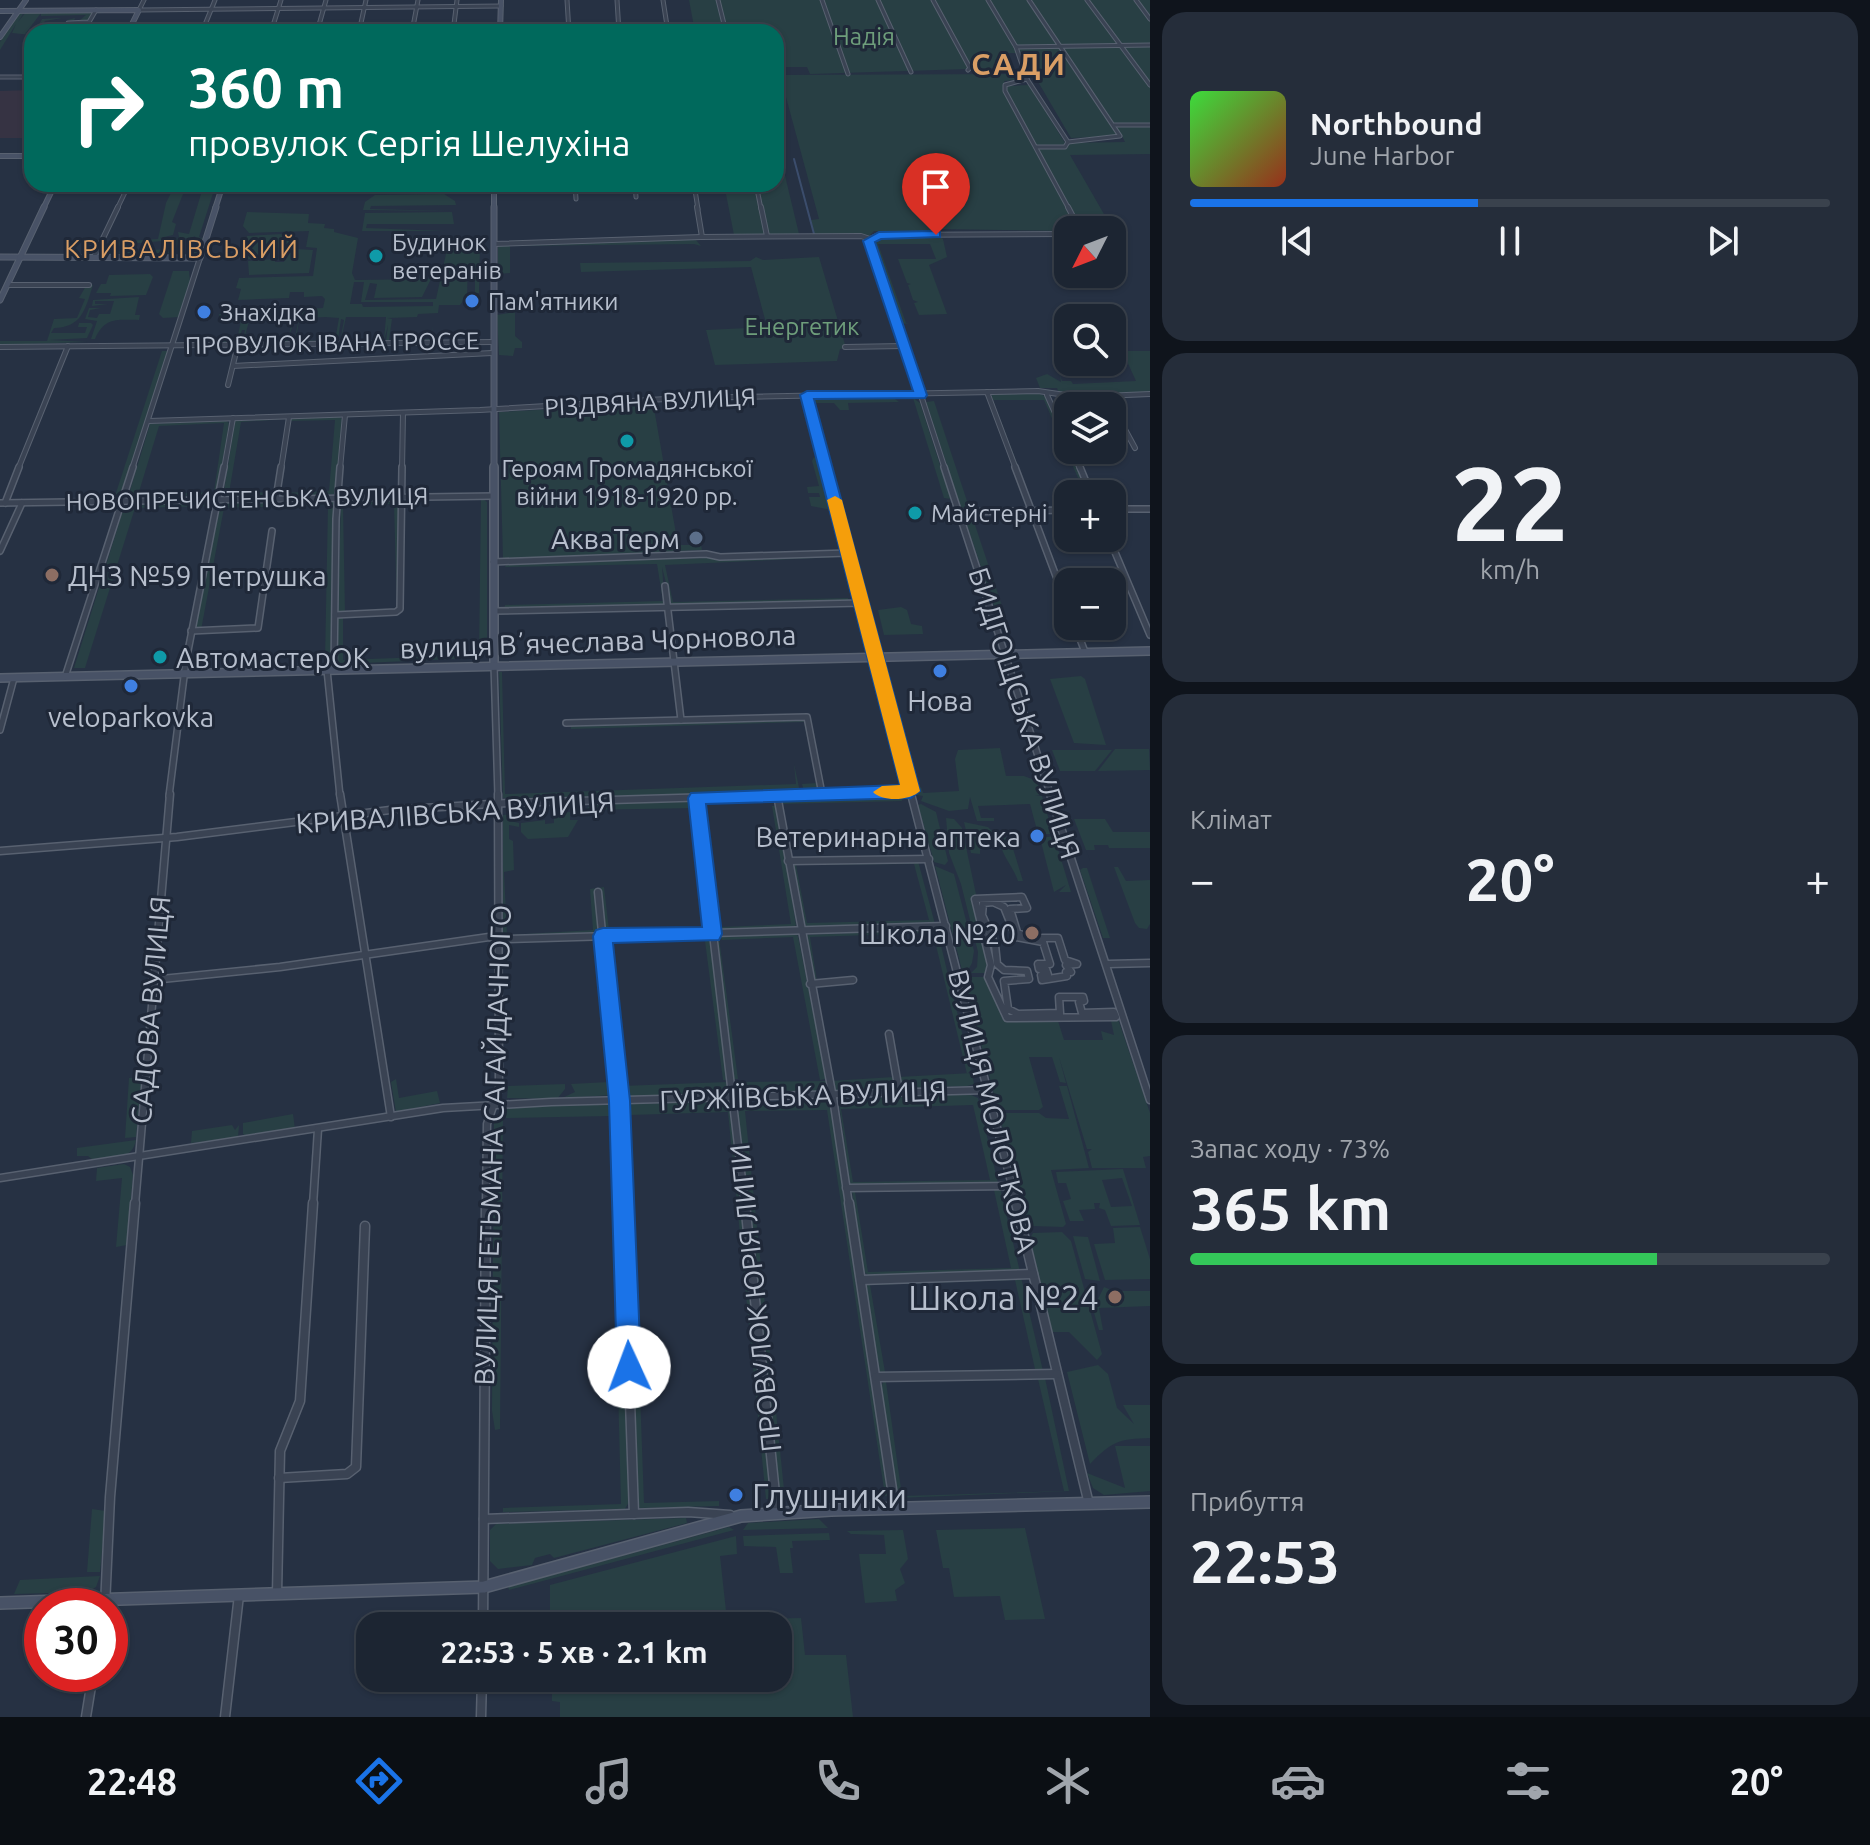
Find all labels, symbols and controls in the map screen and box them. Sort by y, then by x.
park label: Надія [833,23,895,50]
district label: САДИ [971,47,1067,81]
icon: right [56,56,160,160]
text: 360 m [188,56,344,119]
text: Northbound [1310,107,1482,141]
text: провулок Сергія Шелухіна [188,122,630,163]
text: June Harbor [1310,141,1454,170]
pin [902,153,970,235]
icon: arrive [914,165,958,209]
north arrow [1054,216,1126,288]
map controls [1054,216,1126,640]
icon: previous [1275,219,1319,263]
icon: pause [1488,219,1532,263]
icon: next [1701,219,1745,263]
place label: Будинок ветеранів [392,229,502,284]
district label: КРИВАЛІВСЬКИЙ [64,234,300,263]
marker: Будинок ветеранів [367,247,385,265]
place label: Пам'ятники [488,288,618,315]
marker: Пам'ятники [463,292,481,310]
place label: Знахідка [220,299,317,326]
marker: Знахідка [195,303,213,321]
button: search [1054,304,1126,376]
park label: Енергетик [745,313,859,340]
street label: ПРОВУЛОК ІВАНА ГРОССЕ [185,327,479,359]
street label: РІЗДВЯНА ВУЛИЦЯ [544,383,756,421]
button: layers [1054,392,1126,464]
marker: Героям Громадянської війни 1918-1920 рр. [618,432,636,450]
text: 22 [1451,444,1569,561]
place label: Героям Громадянської війни 1918-1920 рр. [502,455,754,510]
button: + [1054,480,1126,552]
street label: НОВОПРЕЧИСТЕНСЬКА ВУЛИЦЯ [65,482,429,516]
place label: Майстерні [931,500,1048,527]
marker: Майстерні [906,504,924,522]
place label: АкваТерм [551,523,680,554]
marker: АкваТерм [687,529,705,547]
text: km/h [1480,555,1540,584]
place label: ДНЗ №59 Петрушка [68,560,327,591]
street label: БИДГОЩСЬКА ВУЛИЦЯ [963,564,1087,862]
marker: ДНЗ №59 Петрушка [43,566,61,584]
button: − [1054,568,1126,640]
street label: вулиця Вʼячеслава Чорновола [399,619,797,663]
place label: АвтомастерОК [176,642,370,673]
marker: АвтомастерОК [151,648,169,666]
marker: Нова [931,662,949,680]
marker: veloparkovka [122,677,140,695]
place label: Нова [907,685,973,716]
place label: veloparkovka [48,701,214,732]
street label: КРИВАЛІВСЬКА ВУЛИЦЯ [295,785,615,839]
text: Клімат [1190,805,1272,834]
place label: Ветеринарна аптека [756,821,1021,852]
marker: Ветеринарна аптека [1028,827,1046,845]
text: 20° [1466,845,1554,912]
text: − [1190,855,1215,904]
text: + [1805,855,1830,904]
street label: САДОВА ВУЛИЦЯ [125,895,175,1125]
street label: ВУЛИЦЯ ГЕТЬМАНА САГАЙДАЧНОГО [468,904,516,1386]
place label: Школа №20 [859,918,1016,949]
marker: Школа №20 [1023,924,1041,942]
street label: ВУЛИЦЯ МОЛОТКОВА [943,966,1043,1256]
street label: ГУРЖІЇВСЬКА ВУЛИЦЯ [659,1074,947,1116]
text: Запас ходу · 73% [1190,1134,1390,1163]
street label: ПРОВУЛОК ЮРІЯ ЛИПИ [723,1143,787,1453]
text: 365 km [1190,1174,1391,1241]
place label: Школа №24 [908,1278,1099,1316]
marker: Школа №24 [1106,1288,1124,1306]
position arrow [587,1325,671,1409]
place label: Глушники [752,1476,907,1514]
marker: Глушники [727,1486,745,1504]
text: Прибуття [1190,1487,1304,1516]
text: 22:53 [1190,1527,1340,1594]
speed limit sign: 30 [24,1588,128,1692]
text: 22:53 · 5 хв · 2.1 km [440,1635,708,1669]
icon: directions [351,1753,407,1809]
icon: music [581,1753,637,1809]
icon: phone [810,1753,866,1809]
icon: climate [1040,1753,1096,1809]
icon: car [1270,1753,1326,1809]
icon: filters [1500,1753,1556,1809]
text: 22:48 [87,1761,177,1802]
text: 20° [1730,1761,1783,1802]

